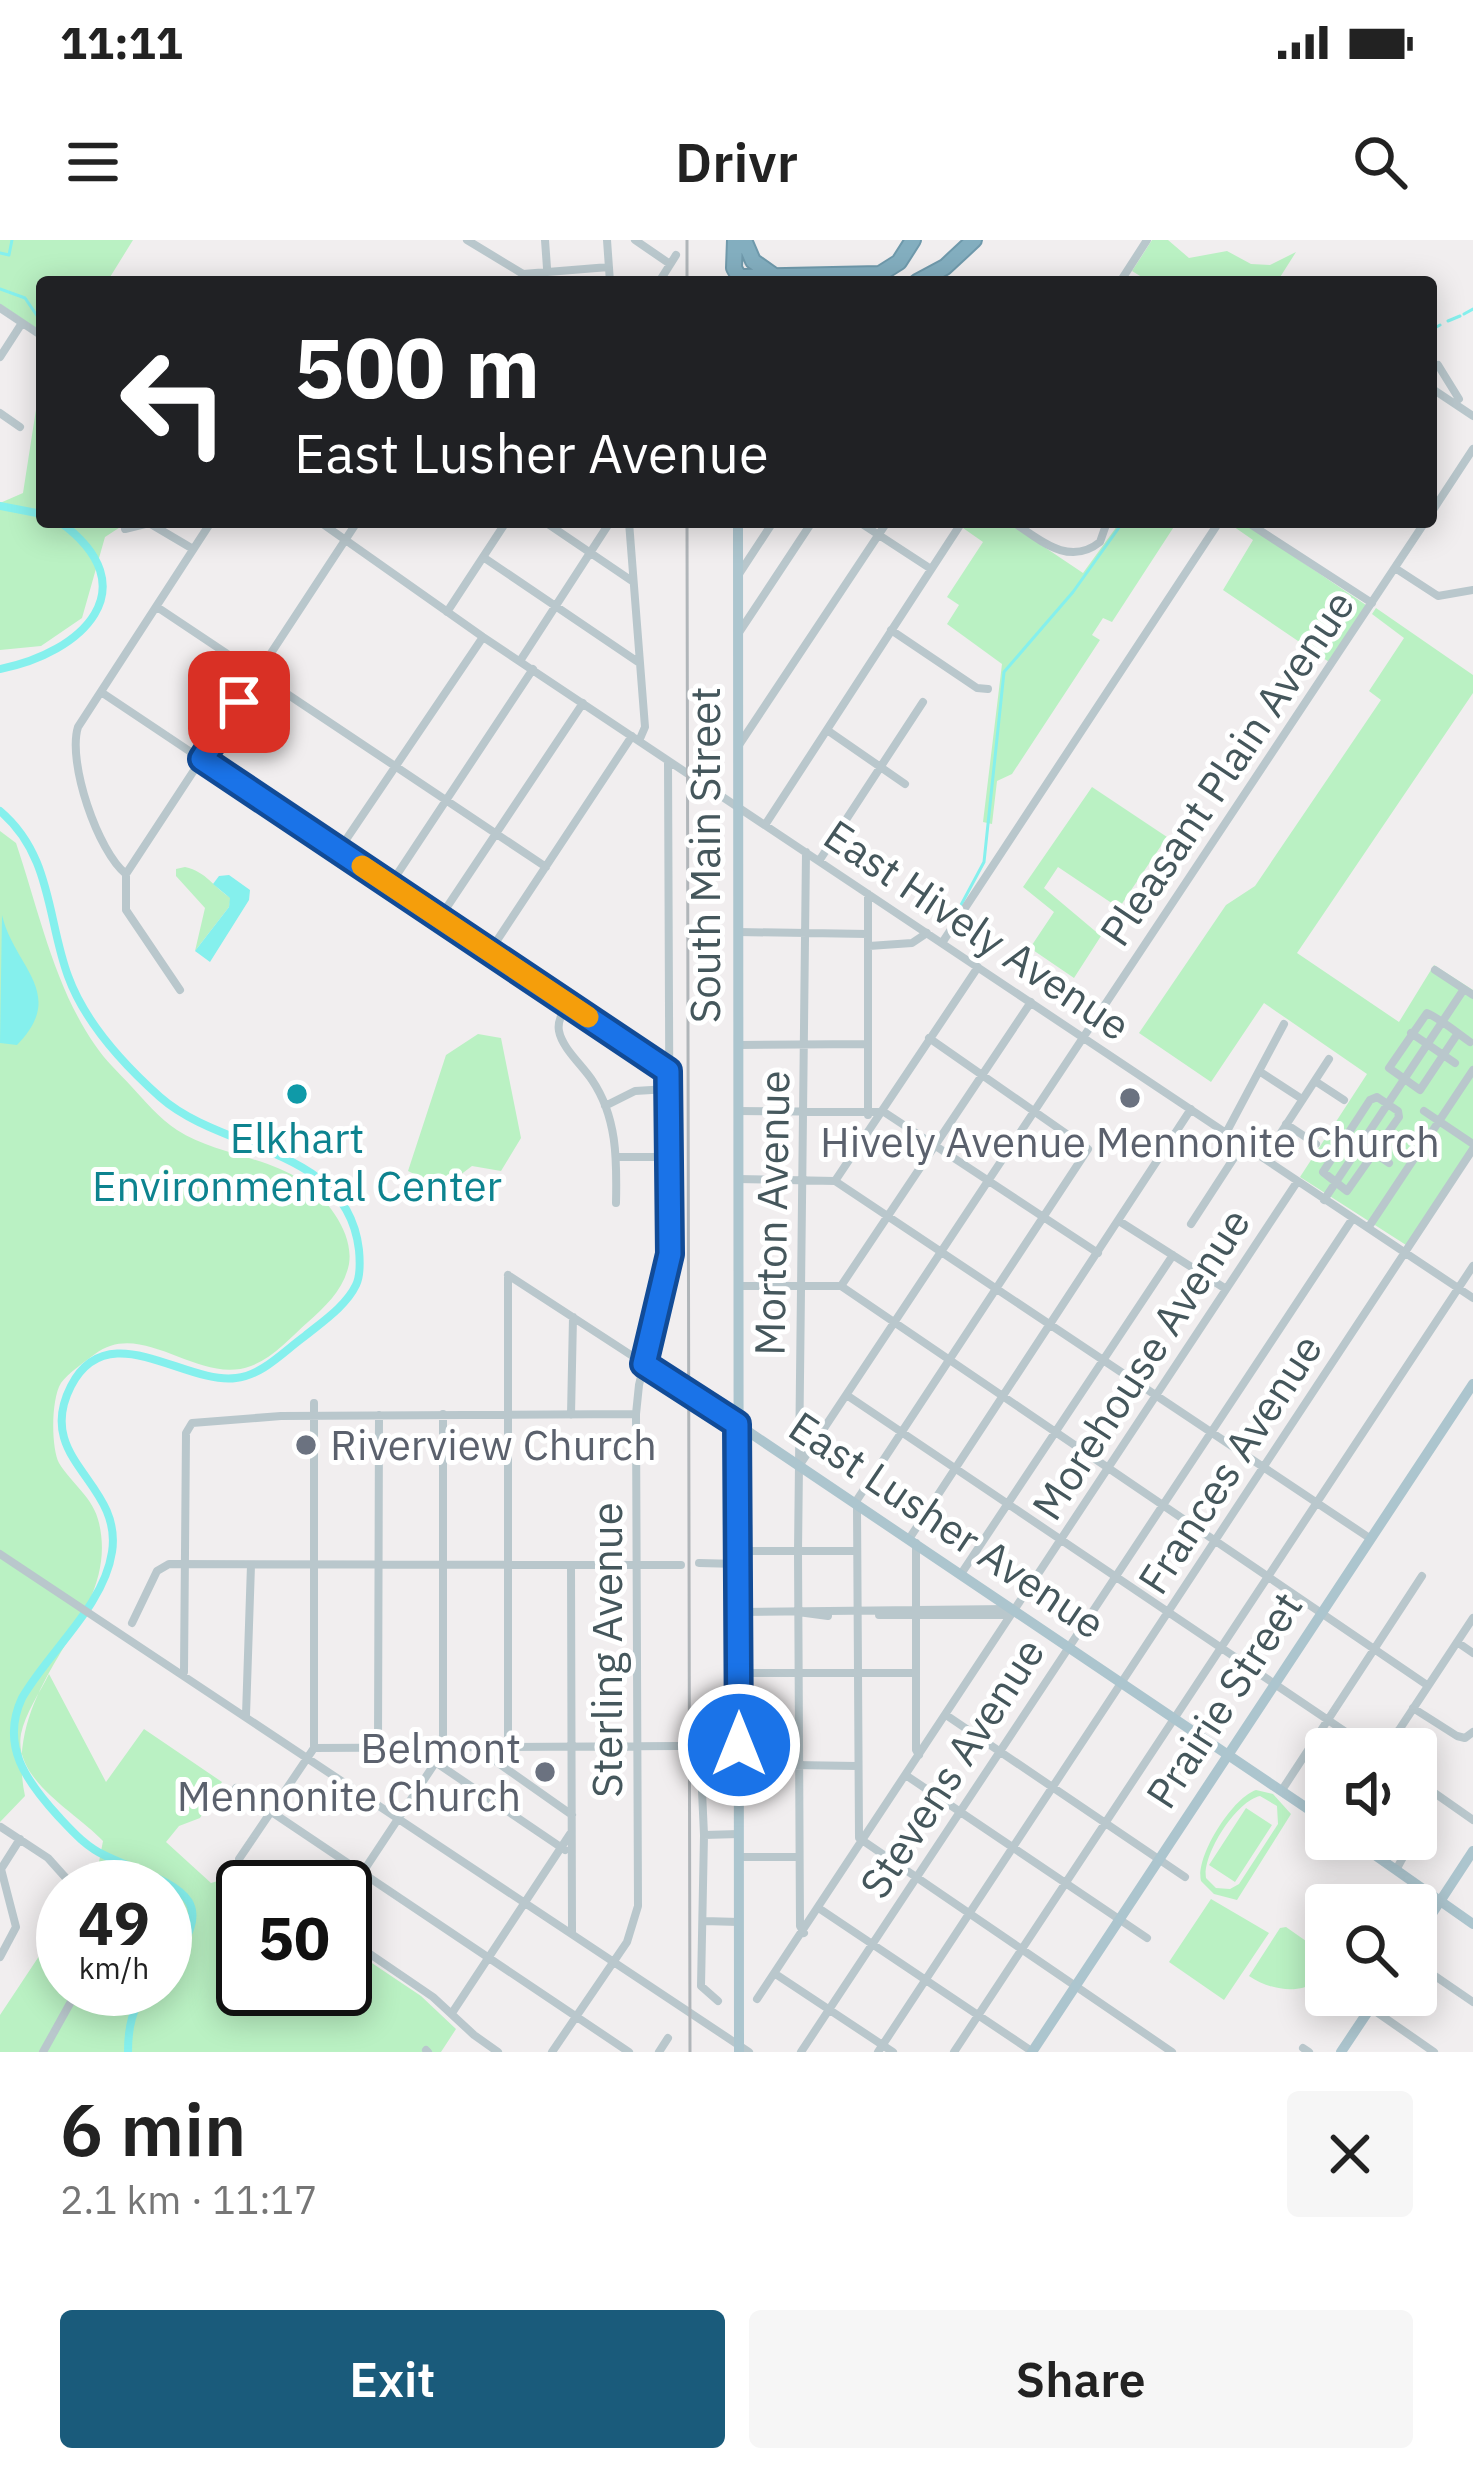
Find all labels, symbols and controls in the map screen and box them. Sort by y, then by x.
text: 11:11 [60,13,183,71]
text: Drivr [675,127,798,197]
icon: menu [60,129,126,195]
icon: search [1347,129,1413,195]
text: 500 m [294,312,540,421]
icon: left [96,324,252,480]
text: East Lusher Avenue [294,418,769,488]
street label: Pleasant Plain Avenue [1087,579,1366,956]
pin [188,651,290,753]
icon: arrive [206,669,272,735]
street label: South Main Street [677,687,732,1023]
street label: East Hively Avenue [814,807,1141,1052]
street label: Morton Avenue [742,1070,801,1356]
marker: Elkhart Environmental Center [284,1081,310,1107]
marker: Hively Avenue Mennonite Church [1117,1085,1143,1111]
place label: Elkhart Environmental Center [92,1110,502,1213]
place label: Hively Avenue Mennonite Church [820,1114,1440,1169]
street label: Morehouse Avenue [1019,1197,1262,1530]
street label: Frances Avenue [1125,1323,1334,1604]
street label: East Lusher Avenue [779,1399,1116,1651]
place label: Riverview Church [330,1417,657,1472]
marker: Riverview Church [293,1432,319,1458]
street label: Sterling Avenue [579,1502,634,1798]
street label: Prairie Street [1133,1581,1314,1818]
street label: Stevens Avenue [847,1627,1056,1908]
position arrow [676,1682,802,1808]
place label: Belmont Mennonite Church [177,1720,521,1823]
map controls [1305,1728,1437,2016]
button: sound [1305,1728,1437,1860]
marker: Belmont Mennonite Church [532,1759,558,1785]
speed limit sign: 50 [216,1860,372,2016]
text: 49 [78,1883,150,1962]
button: search [1305,1884,1437,2016]
text: km/h [79,1948,149,1987]
text: 6 min [60,2082,246,2176]
button: close [1287,2091,1413,2217]
text: 2.1 km · 11:17 [60,2174,317,2225]
button: Exit [60,2310,725,2448]
button: Share [749,2310,1413,2448]

